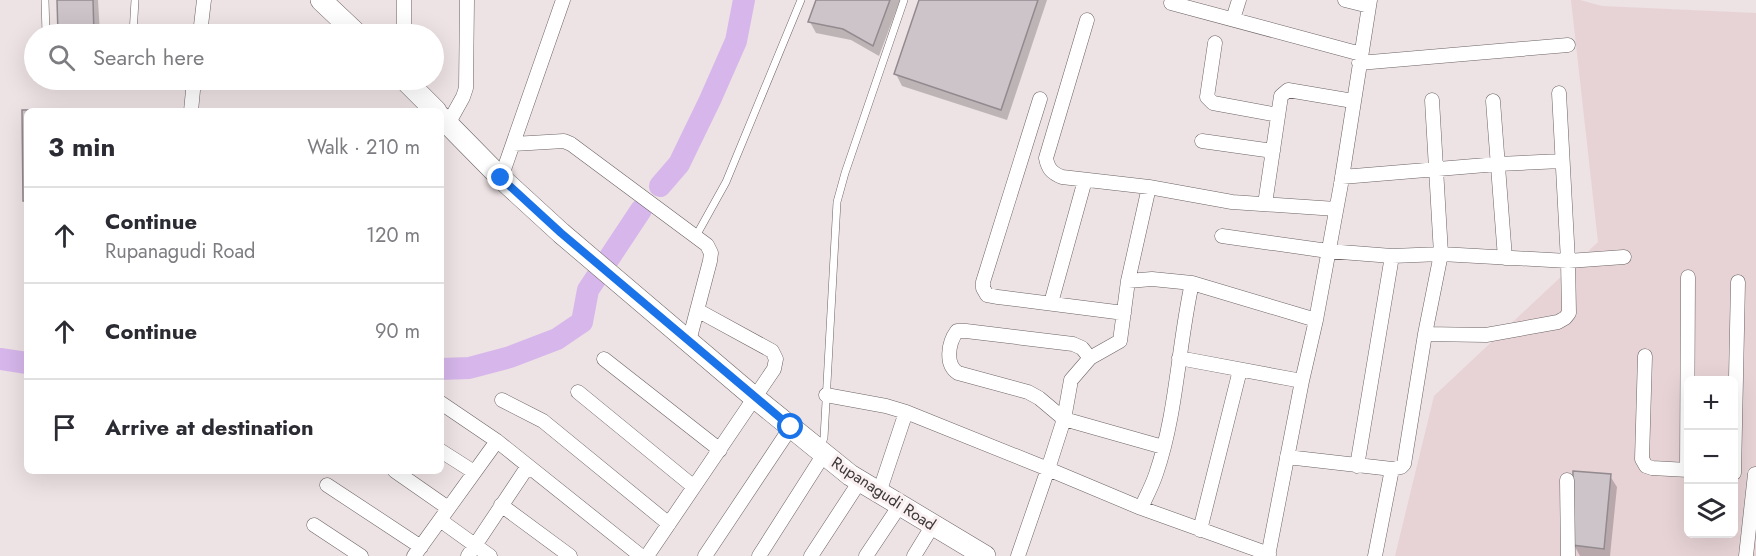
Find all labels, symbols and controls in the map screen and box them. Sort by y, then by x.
search box [24,24,444,90]
icon: search [45,41,78,74]
text: Search here [93,41,204,73]
text: 3 min [48,128,115,166]
text: Walk · 210 m [307,133,420,162]
route end [487,164,513,190]
text: Continue [105,205,197,237]
icon: ahead [48,219,81,252]
text: 120 m [366,221,420,250]
text: Rupanagudi Road [105,237,255,266]
icon: ahead [48,315,81,348]
text: Continue [105,315,197,347]
text: 90 m [375,317,420,346]
map controls [1684,376,1738,538]
button: + [1684,376,1738,430]
icon: arrive [48,411,81,444]
text: Arrive at destination [105,411,314,443]
route start [777,413,803,439]
button: − [1684,430,1738,484]
street label: Rupanagudi Road [827,451,940,536]
button: layers [1684,484,1738,538]

